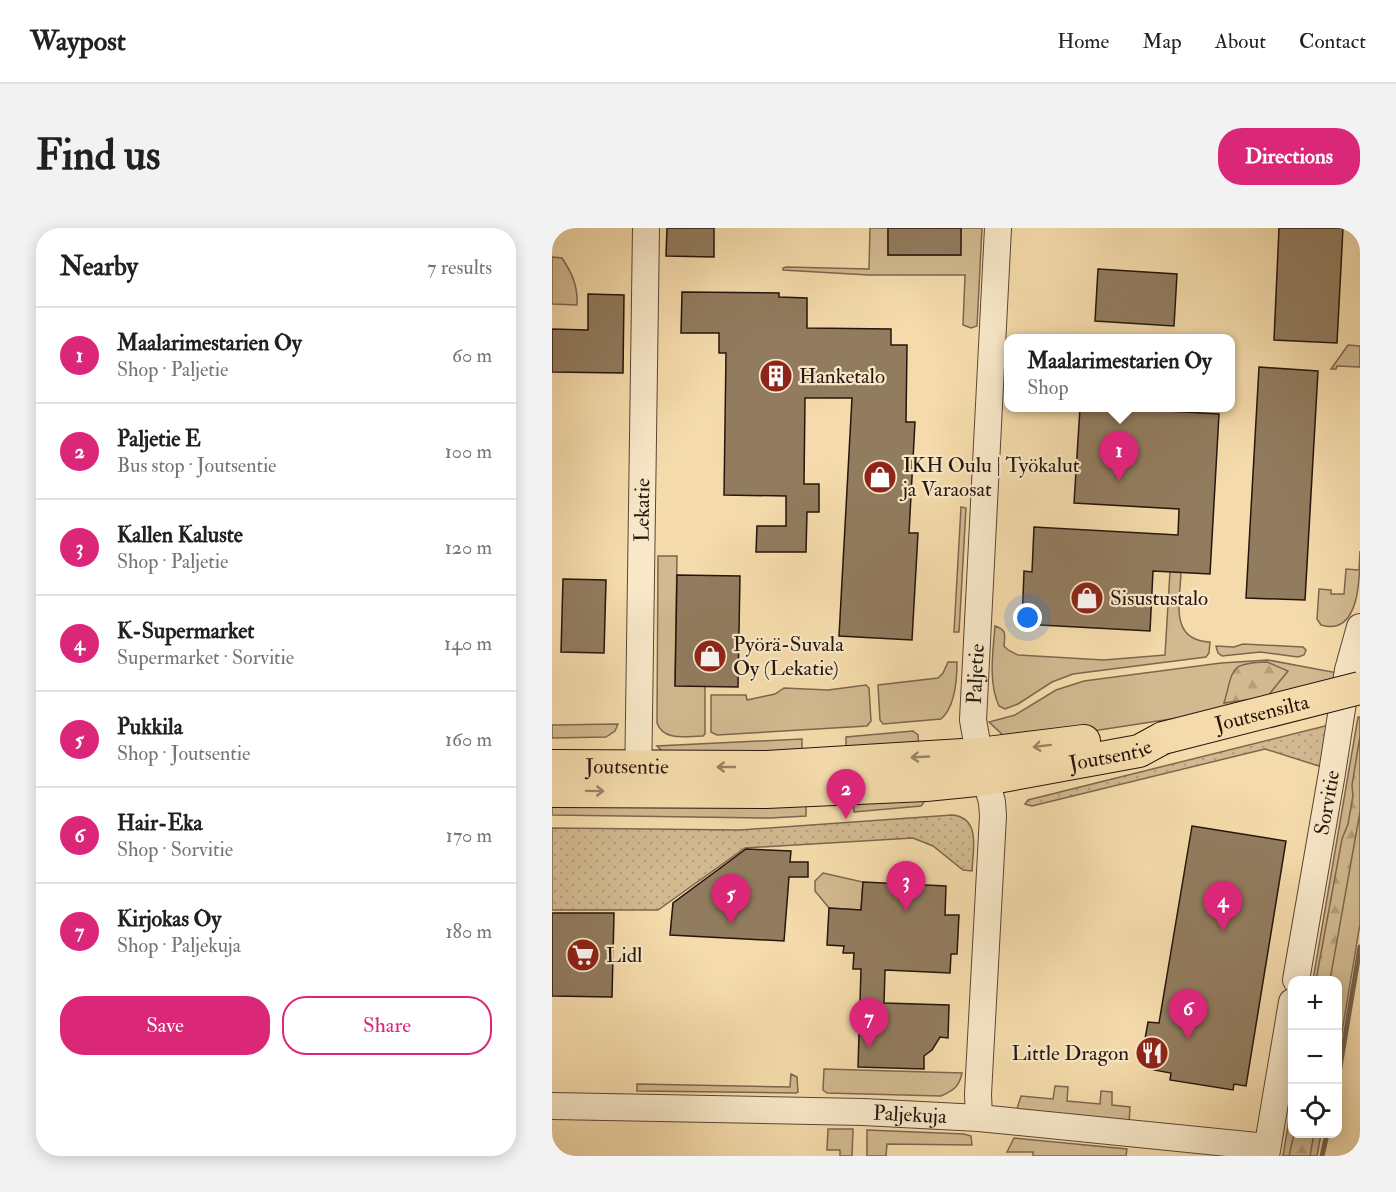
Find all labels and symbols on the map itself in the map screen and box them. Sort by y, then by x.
building icon: Hanketalo [758,358,794,394]
place label: Hanketalo [799,363,885,390]
pin: 1 [1100,432,1138,481]
place label: IKH Oulu | Työkalut ja Varaosat [899,452,1080,503]
shop icon: IKH Oulu | Työkalut ja Varaosat [862,459,898,495]
street label: Lekatie [628,478,656,542]
shop icon: Sisustustalo [1069,580,1105,616]
place label: Sisustustalo [1110,585,1208,612]
your location [1013,603,1042,632]
place label: Pyörä-Suvala Oy (Lekatie) [733,631,844,682]
shop icon: Pyörä-Suvala Oy (Lekatie) [692,638,728,674]
street label: Paljetie [960,643,990,705]
street label: Joutsensilta [1211,688,1312,738]
street label: Joutsentie [1066,733,1157,777]
one-way arrow [1033,741,1053,752]
one-way arrow [911,752,931,763]
street label: Joutsentie [584,753,669,780]
one-way arrow [716,761,736,773]
street label: Sorvitie [1308,768,1346,837]
pin: 2 [826,770,866,819]
one-way arrow [584,785,604,797]
pin: 3 [886,862,926,911]
pin: 5 [712,874,750,924]
pin: 4 [1204,882,1242,931]
supermarket icon: Lidl [565,937,601,973]
place label: Lidl [606,942,643,969]
pin: 6 [1168,990,1208,1039]
pin: 7 [850,998,888,1048]
restaurant icon: Little Dragon [1134,1035,1170,1071]
place label: Little Dragon [1011,1040,1129,1067]
street label: Paljekuja [872,1099,948,1130]

